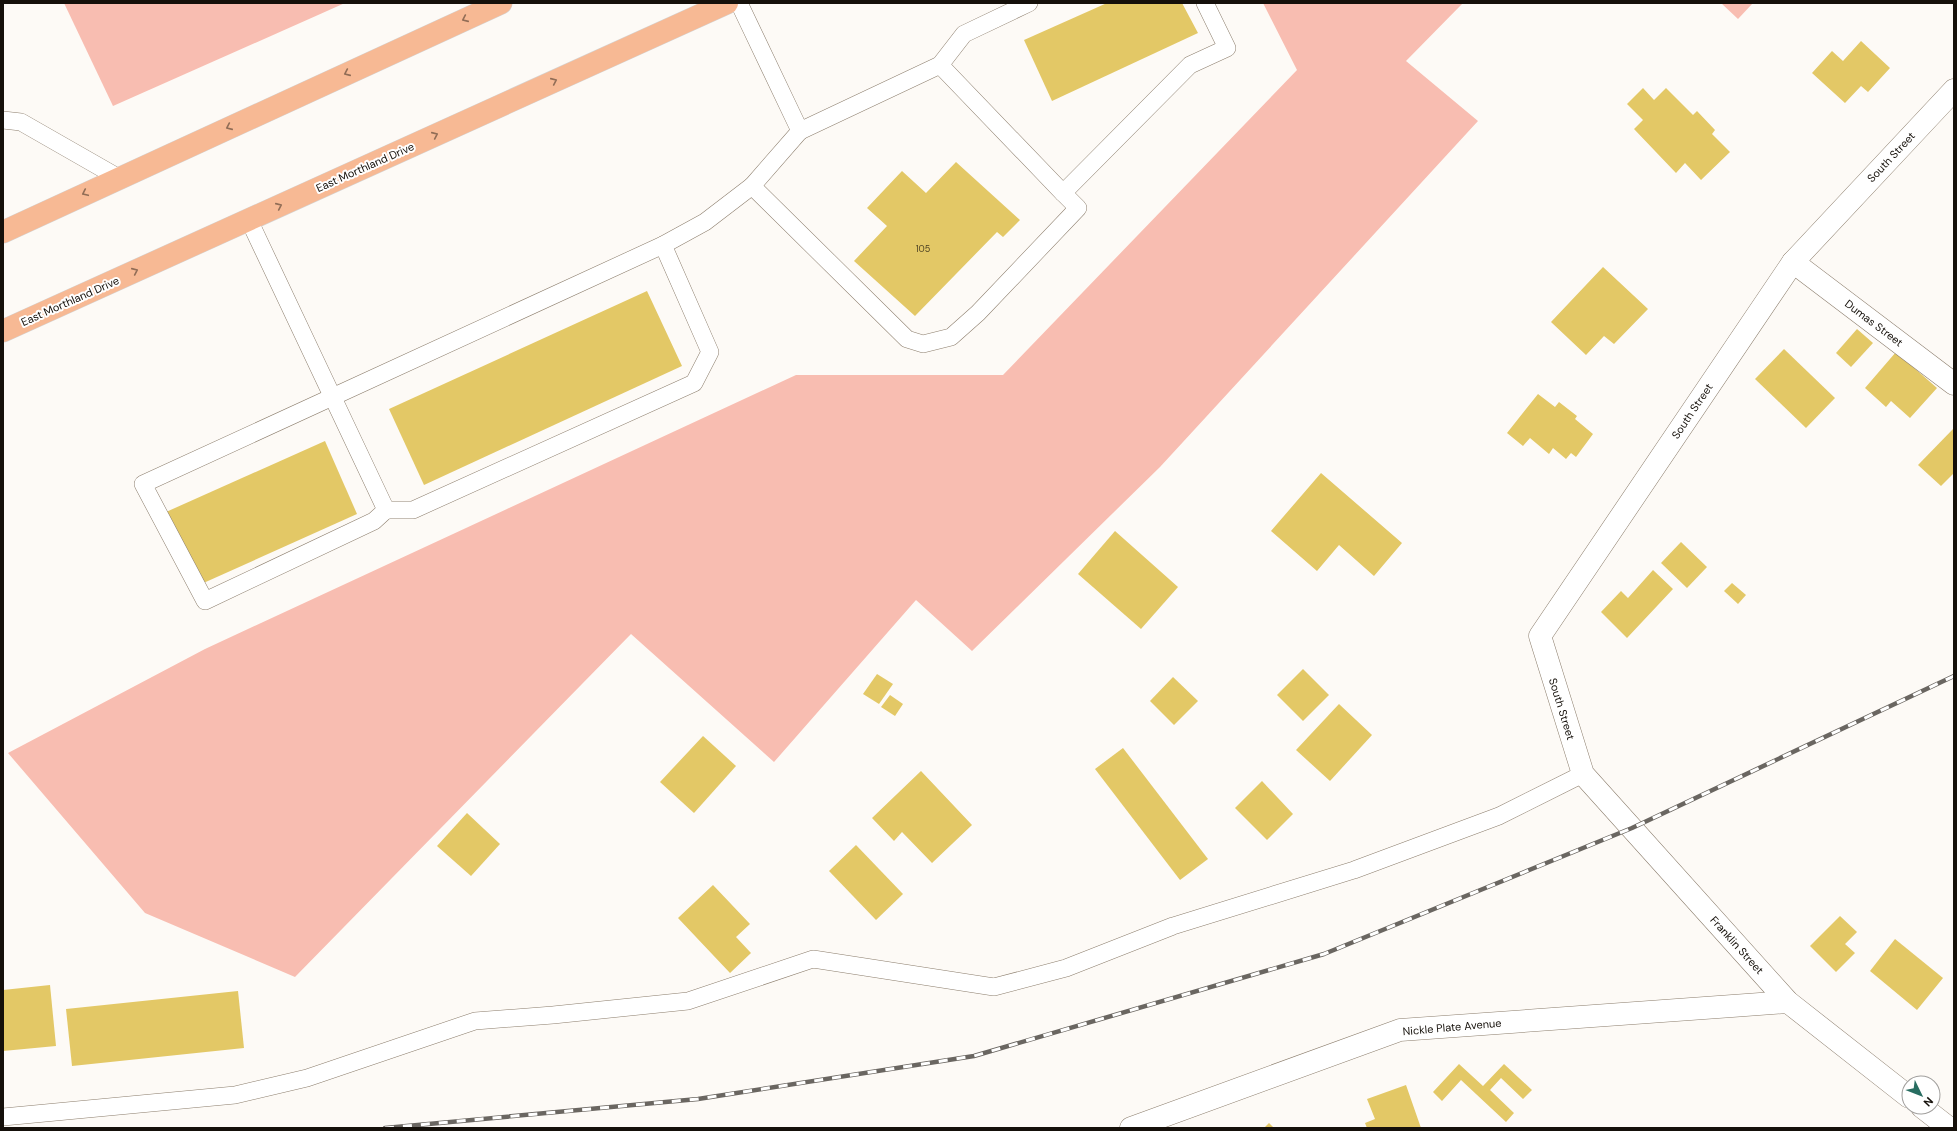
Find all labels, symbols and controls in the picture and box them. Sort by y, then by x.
one-way arrow [462,14,470,22]
one-way arrow [344,68,351,76]
one-way arrow [549,78,557,86]
one-way arrow [225,122,233,130]
street label: South Street [1864,129,1918,185]
one-way arrow [431,132,439,140]
street label: East Morthland Drive [314,139,416,195]
one-way arrow [82,188,90,196]
one-way arrow [274,203,282,211]
house number: 105 [916,243,930,255]
one-way arrow [130,268,138,276]
street label: East Morthland Drive [19,273,121,329]
street label: Dumas Street [1842,297,1906,349]
street label: South Street [1668,381,1716,441]
street label: South Street [1546,676,1578,742]
street label: Franklin Street [1707,913,1767,977]
street label: Nickle Plate Avenue [1402,1016,1502,1038]
north arrow [1901,1075,1941,1115]
text: N [1920,1094,1936,1110]

